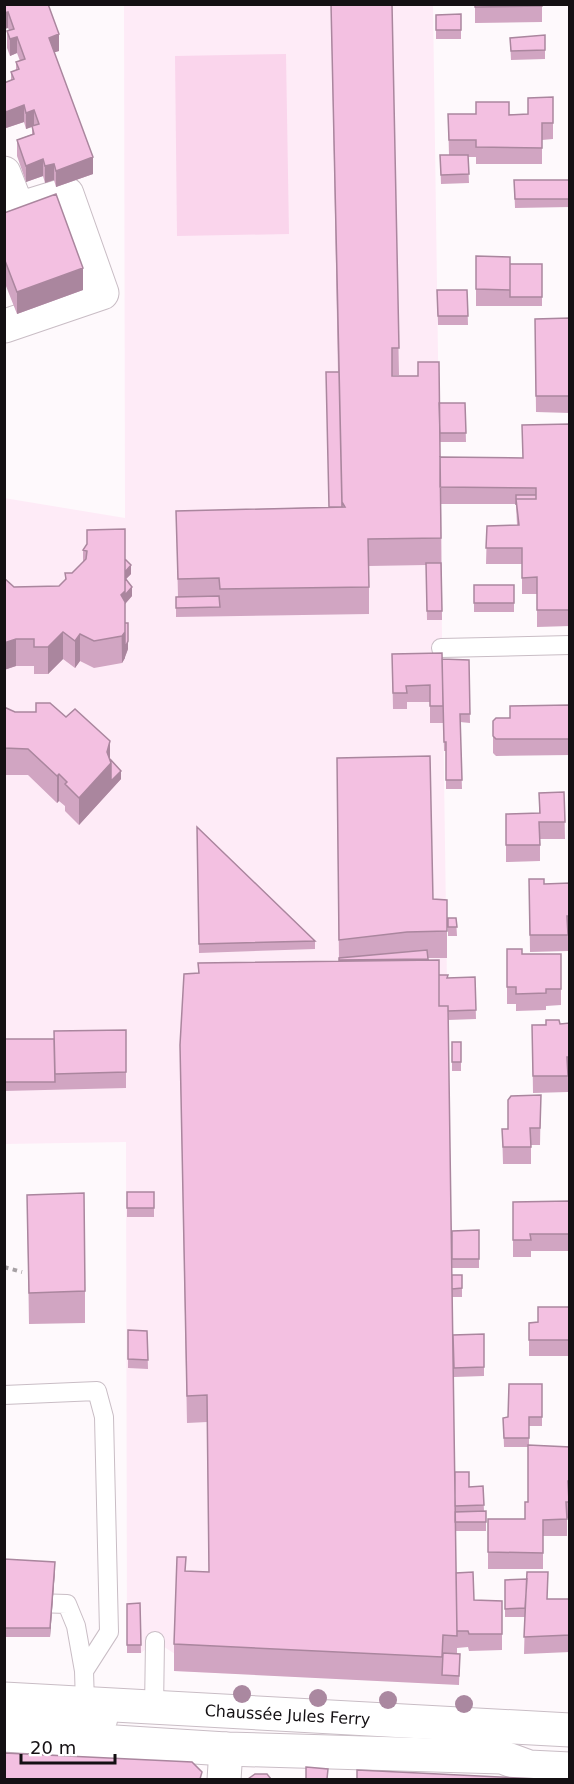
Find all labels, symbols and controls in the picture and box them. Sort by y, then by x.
street label: Chaussée Jules Ferry [204,1701,371,1729]
scale bar [21,1727,116,1765]
text: 20 m [30,1737,76,1758]

